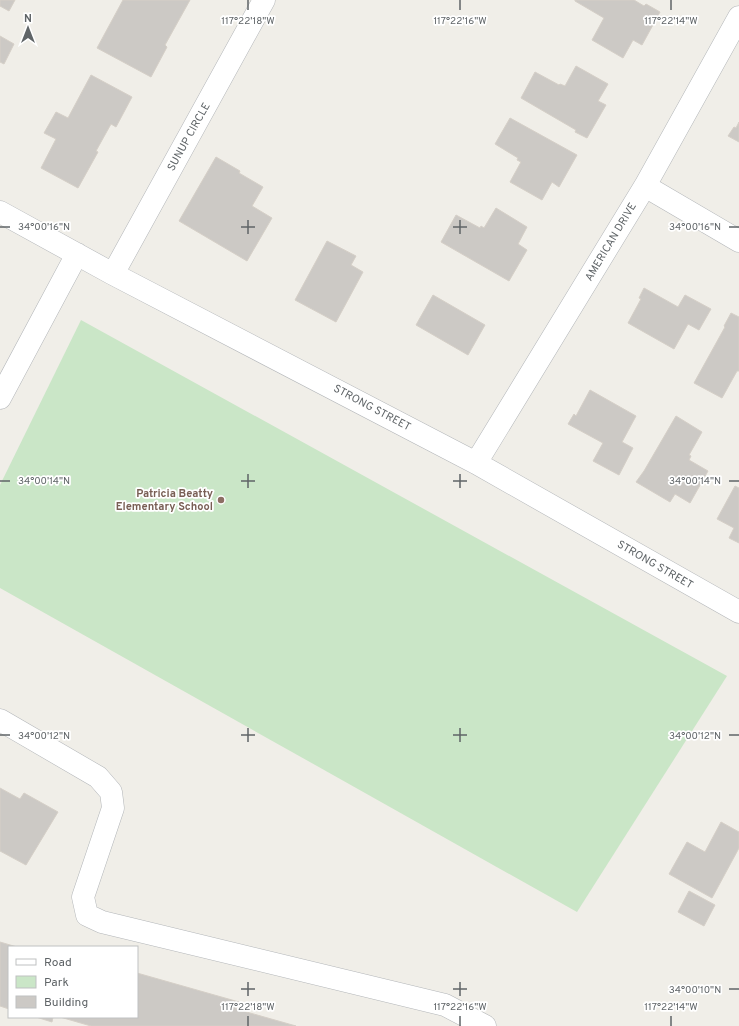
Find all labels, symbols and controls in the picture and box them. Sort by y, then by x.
north arrow [8,8,48,48]
text: N [24,12,32,26]
text: 117°22'18"W [221,15,275,28]
text: 117°22'16"W [433,15,487,28]
text: 117°22'14"W [644,15,698,28]
street label: SUNUP CIRCLE [164,100,214,174]
street label: AMERICAN DRIVE [582,200,640,284]
text: 34°00'16"N [18,221,70,234]
text: 34°00'16"N [669,221,721,234]
street label: STRONG STREET [331,382,413,434]
text: 34°00'14"N [18,475,70,488]
text: 34°00'14"N [669,475,721,488]
place label: Patricia Beatty Elementary School [116,487,213,514]
marker: Patricia Beatty Elementary School [216,495,226,505]
street label: STRONG STREET [614,538,696,592]
text: 34°00'12"N [18,730,70,743]
text: 34°00'12"N [669,730,721,743]
legend [8,946,138,1018]
text: Road [44,955,72,971]
text: Park [44,975,69,991]
text: 34°00'10"N [669,984,721,997]
text: Building [44,995,88,1011]
text: 117°22'18"W [221,1001,275,1014]
text: 117°22'16"W [433,1001,487,1014]
text: 117°22'14"W [644,1001,698,1014]

